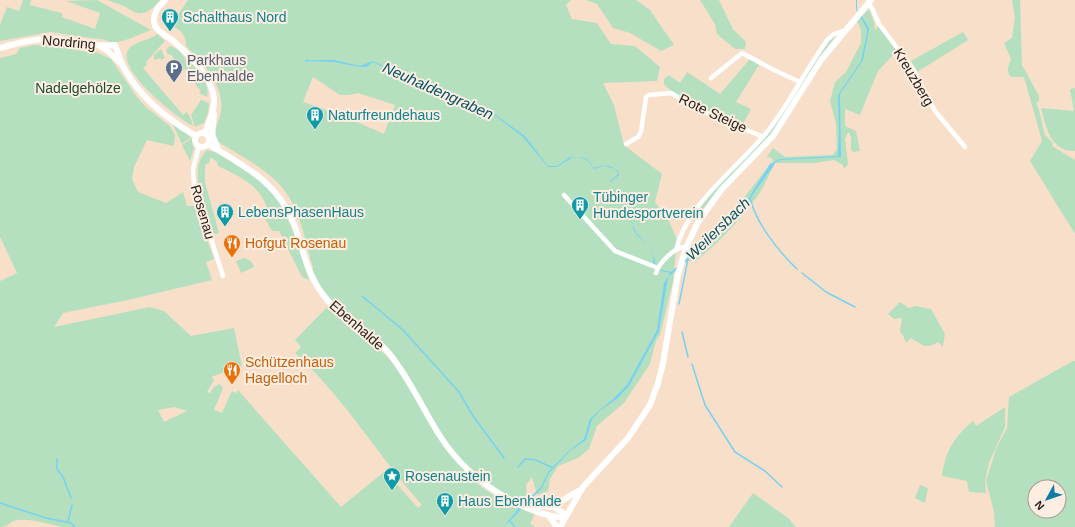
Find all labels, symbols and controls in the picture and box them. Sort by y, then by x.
building icon: Schalthaus Nord [160,7,180,32]
place label: Schalthaus Nord [183,9,287,25]
street label: Nordring [42,32,96,52]
street label: Kreuzberg [891,45,937,109]
place label: Parkhaus Ebenhalde [187,52,254,84]
parking icon: Parkhaus Ebenhalde [164,58,184,83]
water label: Neuhaldengraben [380,59,496,123]
park label: Nadelgehölze [35,80,121,96]
street label: Rote Steige [676,90,750,136]
building icon: Naturfreundehaus [305,105,325,130]
place label: Naturfreundehaus [328,107,440,123]
street label: Rosenau [188,183,218,241]
place label: Tübinger Hundesportverein [593,189,704,221]
water label: Weilersbach [682,194,753,263]
building icon: Tübinger Hundesportverein [570,195,590,220]
building icon: LebensPhasenHaus [215,202,235,227]
place label: LebensPhasenHaus [238,204,364,220]
restaurant icon: Hofgut Rosenau [222,233,242,258]
place label: Hofgut Rosenau [245,235,346,251]
street label: Ebenhalde [326,297,388,353]
place label: Schützenhaus Hagelloch [245,354,334,386]
restaurant icon: Schützenhaus Hagelloch [222,360,242,385]
place icon: Rosenaustein [382,466,402,491]
place label: Rosenaustein [405,468,491,484]
north arrow [1027,479,1067,519]
building icon: Haus Ebenhalde [435,491,455,516]
place label: Haus Ebenhalde [458,493,562,509]
text: N [1032,498,1046,512]

